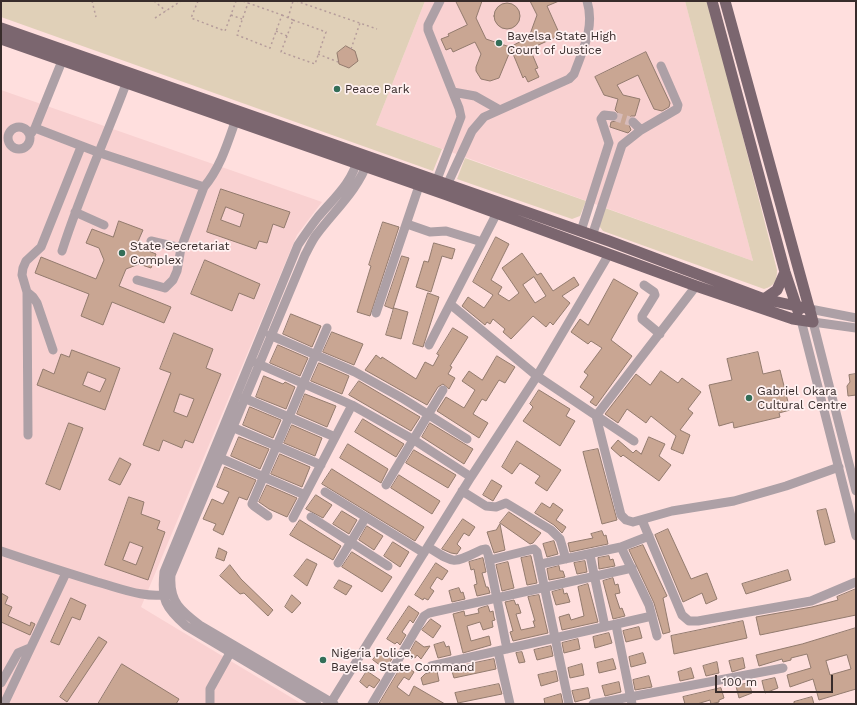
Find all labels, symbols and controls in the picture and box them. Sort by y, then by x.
place label: Bayelsa State High Court of Justice [507,29,616,57]
marker: Bayelsa State High Court of Justice [494,38,504,48]
place label: Peace Park [345,82,409,96]
marker: Peace Park [332,84,342,94]
place label: State Secretariat Complex [130,239,230,267]
marker: State Secretariat Complex [117,248,127,258]
place label: Gabriel Okara Cultural Centre [757,384,847,412]
marker: Gabriel Okara Cultural Centre [744,393,754,403]
place label: Nigeria Police, Bayelsa State Command [331,646,475,674]
marker: Nigeria Police, Bayelsa State Command [318,655,328,665]
scale bar [717,667,835,693]
text: 100 m [722,675,757,689]

